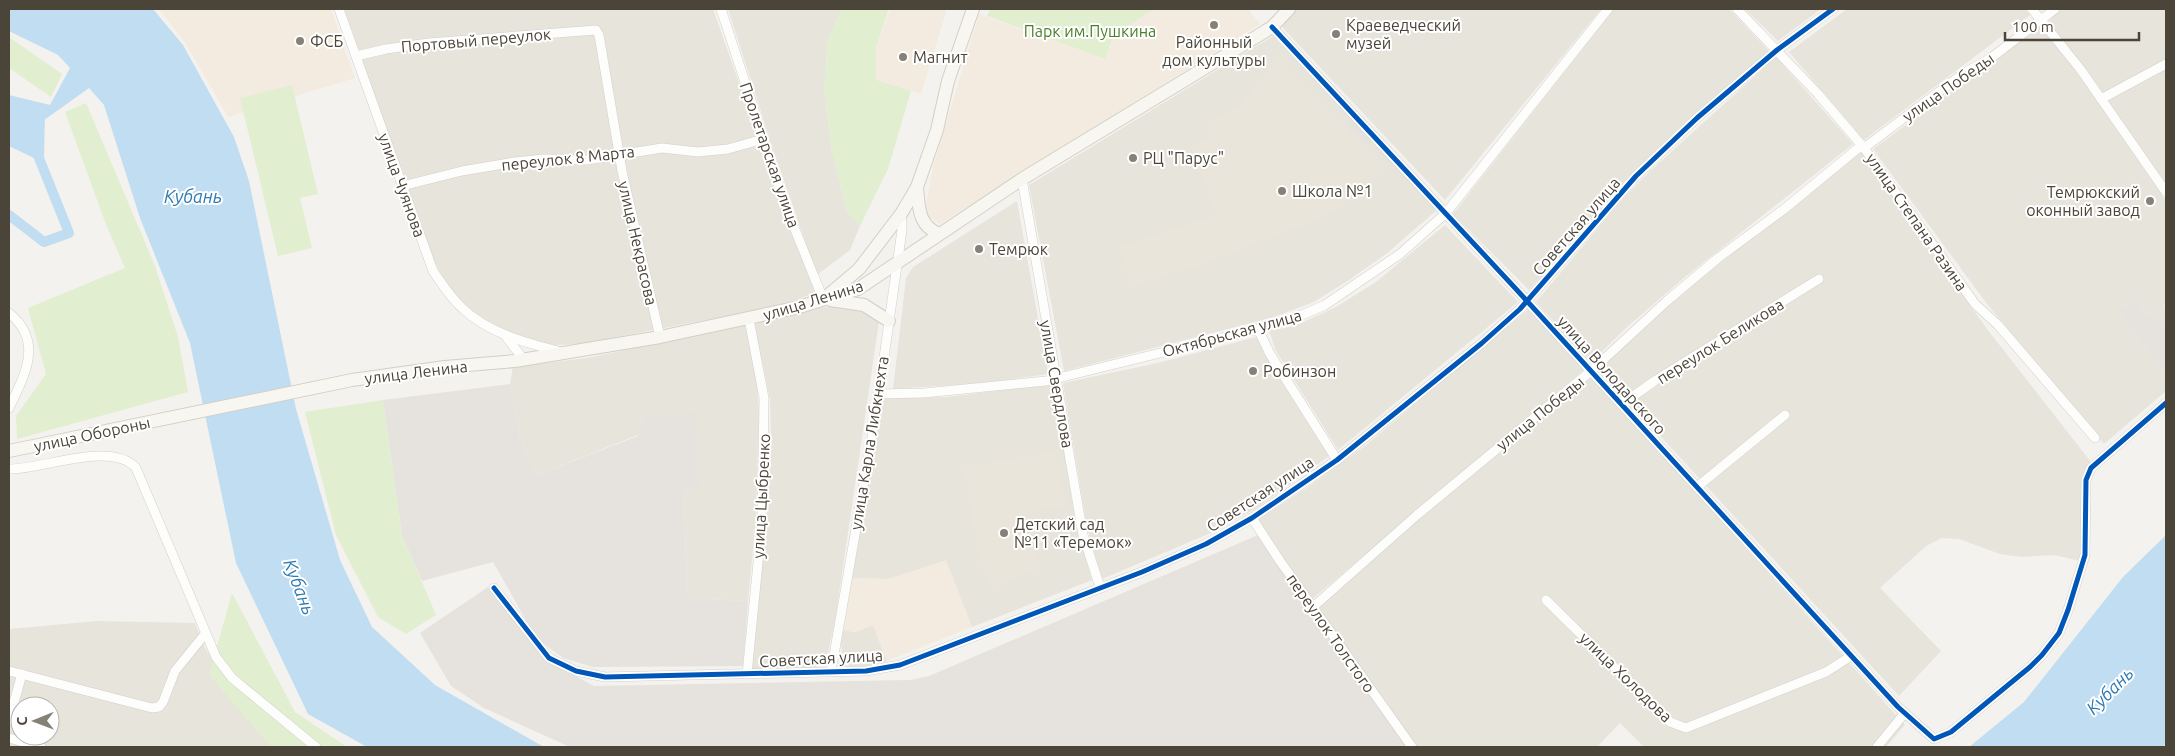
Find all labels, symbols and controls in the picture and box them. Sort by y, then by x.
scale bar [2005,10,2139,42]
place label: Краеведческий музей [1346,16,1461,52]
text: 100 m [2012,18,2054,35]
marker: Районный дом культуры [1208,19,1220,31]
park label: Парк им.Пушкина [1024,22,1156,40]
street label: Портовый переулок [400,24,552,56]
marker: Краеведческий музей [1330,28,1342,40]
place label: ФСБ [310,32,344,50]
place label: Районный дом культуры [1162,33,1266,69]
marker: ФСБ [294,35,306,47]
place label: Магнит [913,48,968,66]
street label: улица Победы [1899,49,1997,125]
marker: Магнит [897,51,909,63]
street label: Пролетарская улица [737,80,803,230]
street label: улица Чуянова [375,131,429,239]
street label: переулок 8 Марта [501,142,635,174]
place label: РЦ "Парус" [1143,149,1224,167]
street label: улица Степана Разина [1863,150,1971,294]
marker: РЦ "Парус" [1127,152,1139,164]
street label: Советская улица [1529,173,1623,279]
street label: улица Некрасова [615,179,661,307]
place label: Школа №1 [1292,182,1373,200]
place label: Темрюкский оконный завод [2026,183,2140,219]
marker: Школа №1 [1276,185,1288,197]
water label: Кубань [164,186,222,206]
marker: Темрюкский оконный завод [2144,195,2156,207]
place label: Темрюк [989,240,1048,258]
marker: Темрюк [973,243,985,255]
street label: улица Ленина [761,276,865,324]
street label: переулок Беликова [1653,295,1787,387]
street label: Октябрьская улица [1160,306,1304,360]
street label: улица Володарского [1554,312,1670,438]
street label: улица Свердлова [1037,319,1077,449]
street label: улица Карла Либкнехта [846,355,892,531]
street label: улица Ленина [363,357,469,387]
place label: Робинзон [1263,362,1336,380]
marker: Робинзон [1247,365,1259,377]
street label: улица Победы [1493,372,1587,454]
street label: улица Обороны [32,413,152,455]
street label: улица Цыбренко [749,433,773,559]
street label: Советская улица [1203,453,1317,535]
place label: Детский сад №11 «Теремок» [1014,515,1132,551]
marker: Детский сад №11 «Теремок» [998,527,1010,539]
water label: Кубань [280,556,320,617]
street label: переулок Толстого [1283,570,1379,696]
street label: улица Холодова [1576,628,1676,726]
street label: Советская улица [759,646,883,670]
water label: Кубань [2082,663,2137,718]
north arrow [10,696,60,746]
text: С [14,717,30,726]

